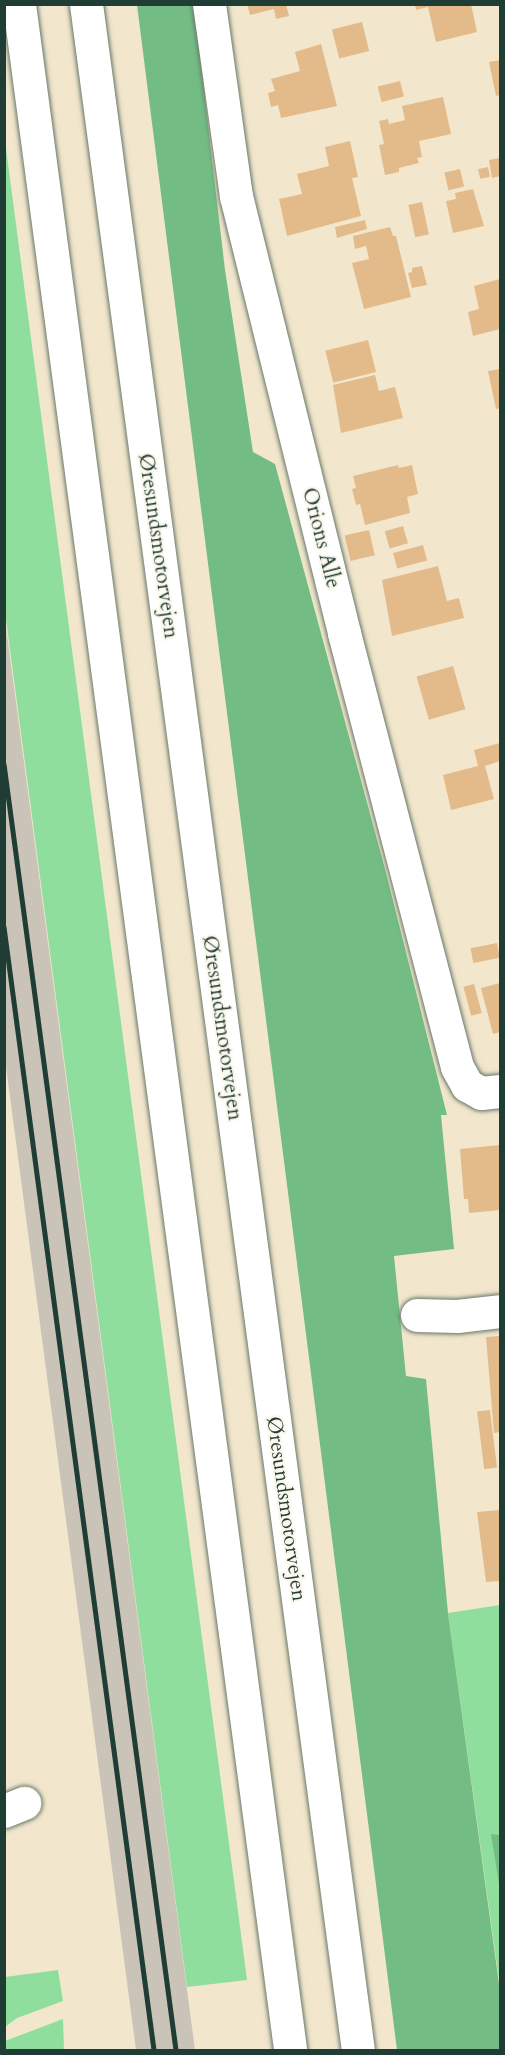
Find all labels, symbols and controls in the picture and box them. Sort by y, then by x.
street label: Øresundsmotorvejen [133,452,183,640]
street label: Orions Alle [296,485,346,591]
street label: Øresundsmotorvejen [197,934,247,1122]
street label: Øresundsmotorvejen [261,1415,311,1603]

